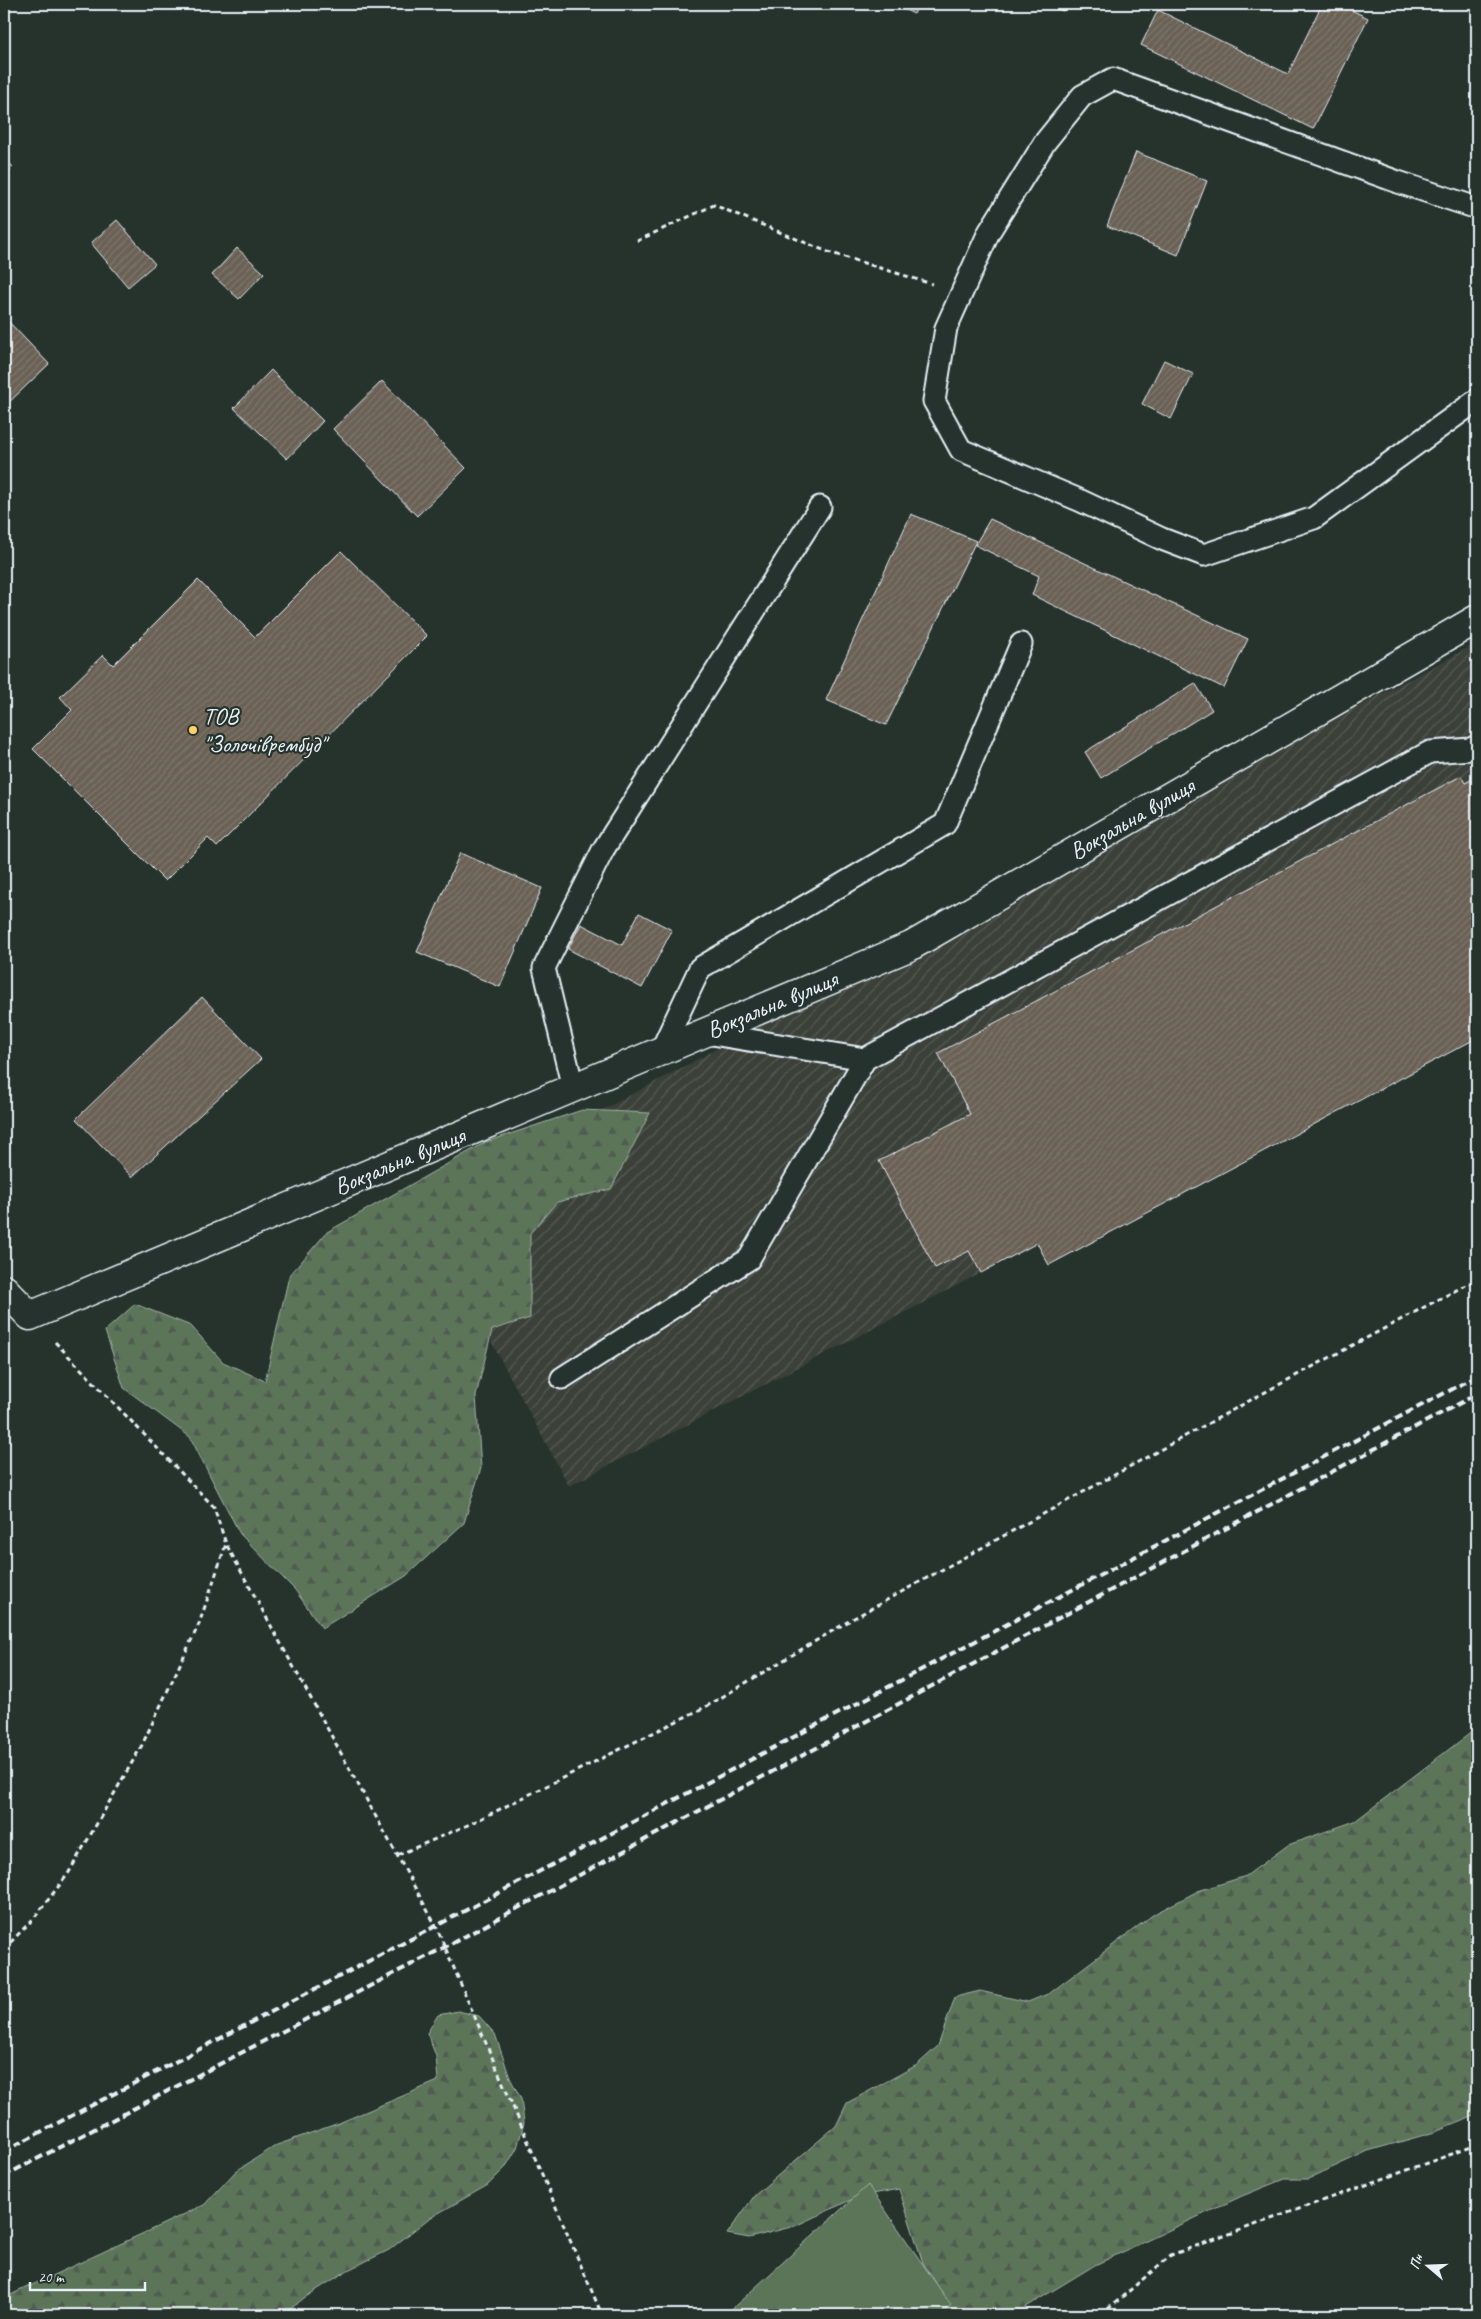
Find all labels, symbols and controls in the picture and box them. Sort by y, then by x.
place label: ТОВ "Золочіврембуд" [203,701,331,759]
marker: ТОВ "Золочіврембуд" [187,724,199,736]
street label: Вокзальна вулиця [1064,770,1201,866]
street label: Вокзальна вулиця [702,963,843,1045]
street label: Вокзальна вулиця [329,1119,471,1202]
north arrow [1404,2242,1454,2292]
text: Пн [1406,2251,1427,2272]
scale bar [30,2259,145,2291]
text: 20 m [38,2268,65,2287]

